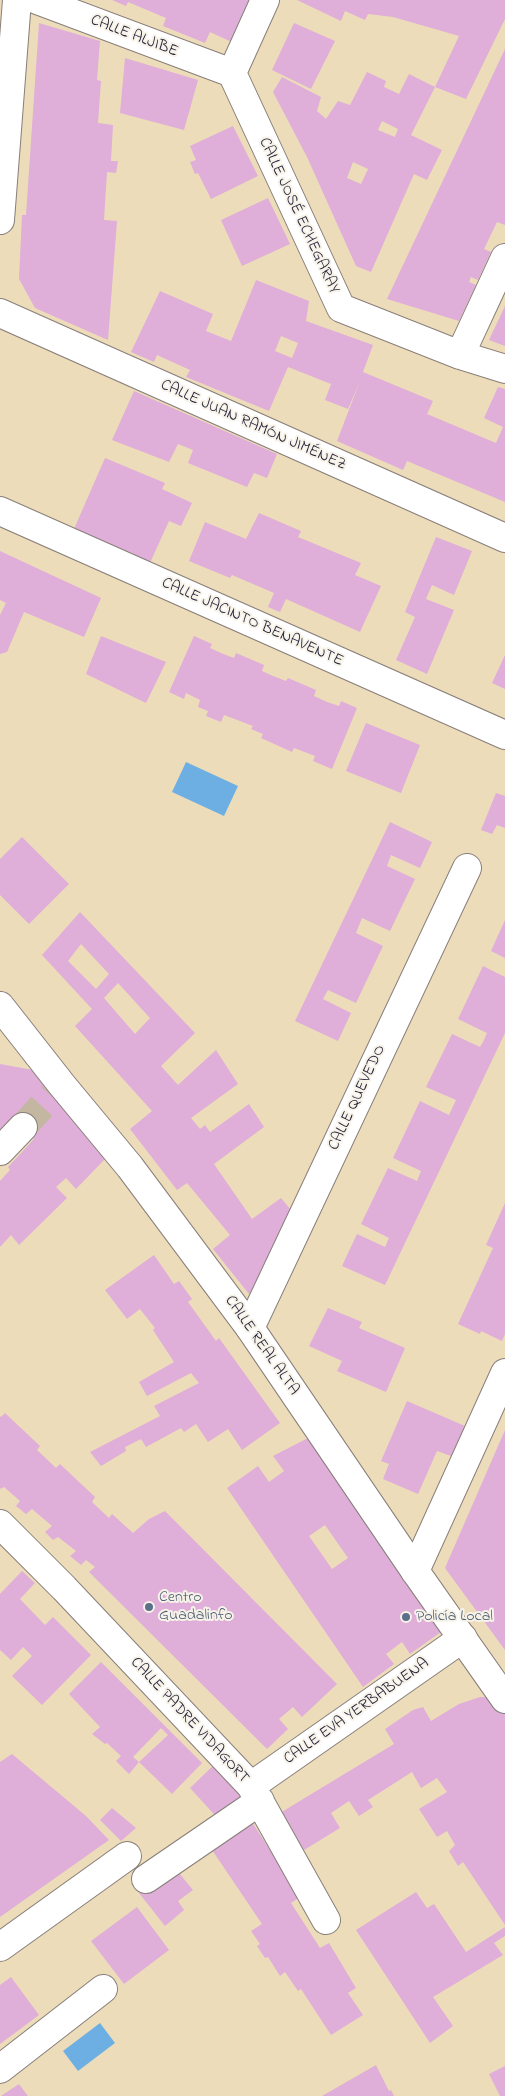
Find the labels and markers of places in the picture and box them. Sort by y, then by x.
place label: Centro Guadalinfo [159,1588,233,1626]
marker: Centro Guadalinfo [143,1601,155,1613]
place label: Policía Local [416,1607,493,1627]
marker: Policía Local [400,1611,412,1623]

